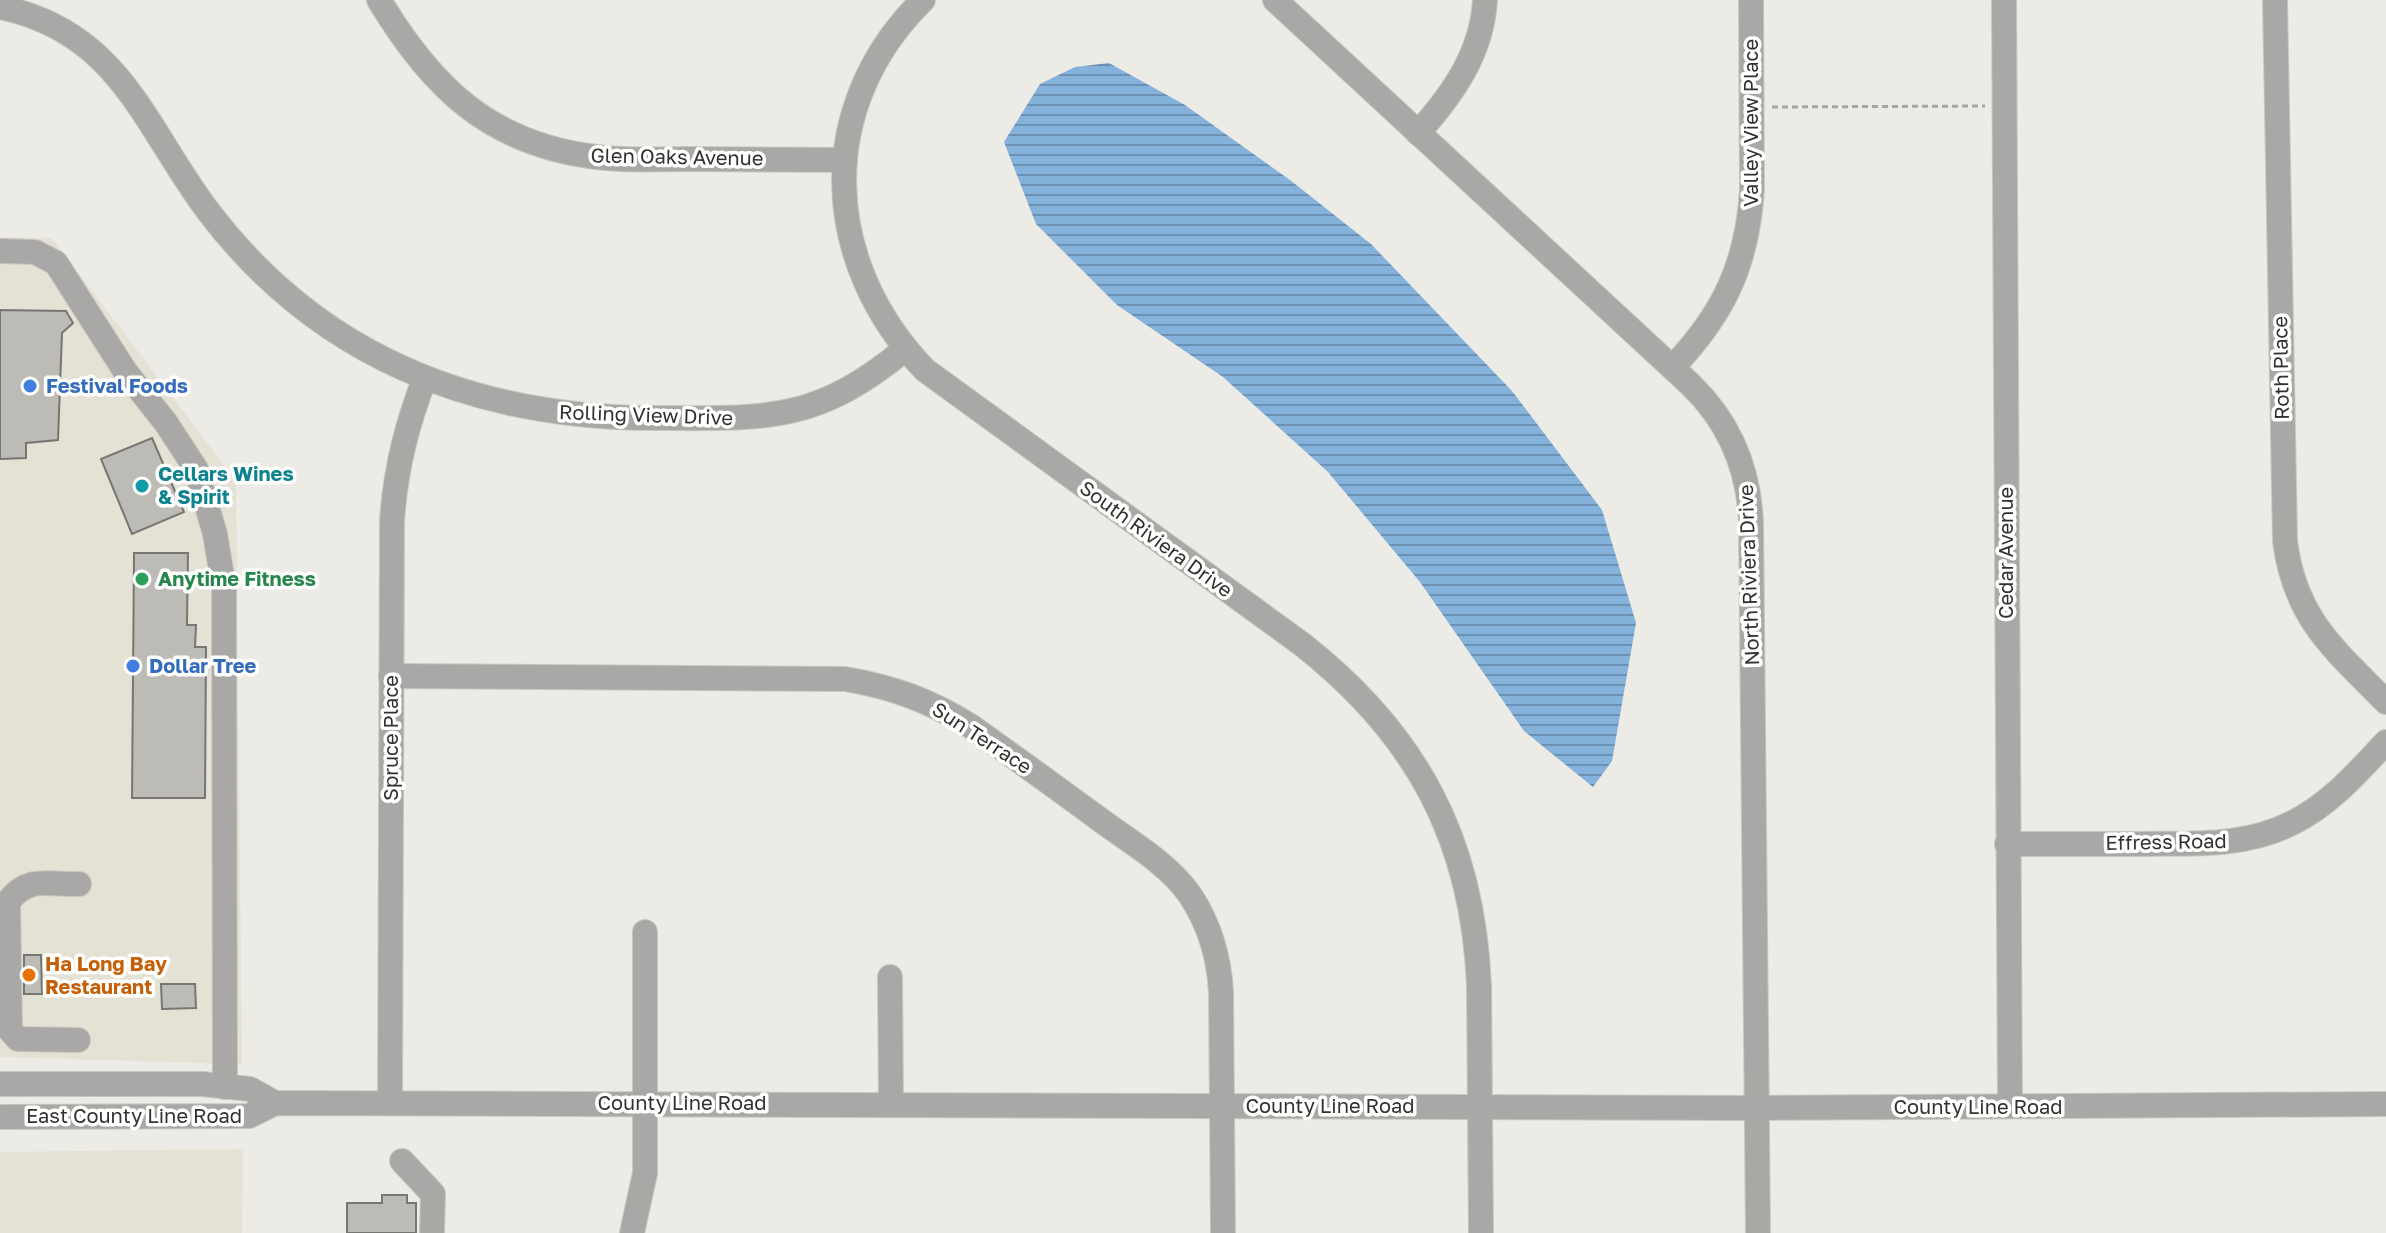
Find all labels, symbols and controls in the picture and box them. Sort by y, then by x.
street label: Valley View Place [1738,39,1762,207]
street label: Glen Oaks Avenue [590,142,764,170]
street label: Roth Place [2267,316,2293,420]
place label: Festival Foods [46,373,188,397]
marker: Festival Foods [21,377,39,395]
street label: Rolling View Drive [559,399,733,429]
place label: Cellars Wines & Spirit [158,461,294,508]
street label: South Riviera Drive [1076,475,1238,602]
marker: Cellars Wines & Spirit [133,477,151,495]
street label: North Riviera Drive [1733,484,1763,666]
street label: Cedar Avenue [1993,487,2017,619]
place label: Anytime Fitness [158,566,316,590]
marker: Anytime Fitness [133,570,151,588]
place label: Dollar Tree [149,653,257,677]
marker: Dollar Tree [124,657,142,675]
street label: Spruce Place [378,675,402,801]
street label: Sun Terrace [928,696,1037,778]
street label: Effress Road [2105,828,2227,854]
place label: Ha Long Bay Restaurant [45,951,167,998]
marker: Ha Long Bay Restaurant [20,966,38,984]
street label: County Line Road [597,1090,767,1114]
street label: County Line Road [1245,1093,1415,1117]
street label: County Line Road [1893,1094,2063,1118]
street label: East County Line Road [26,1103,242,1127]

